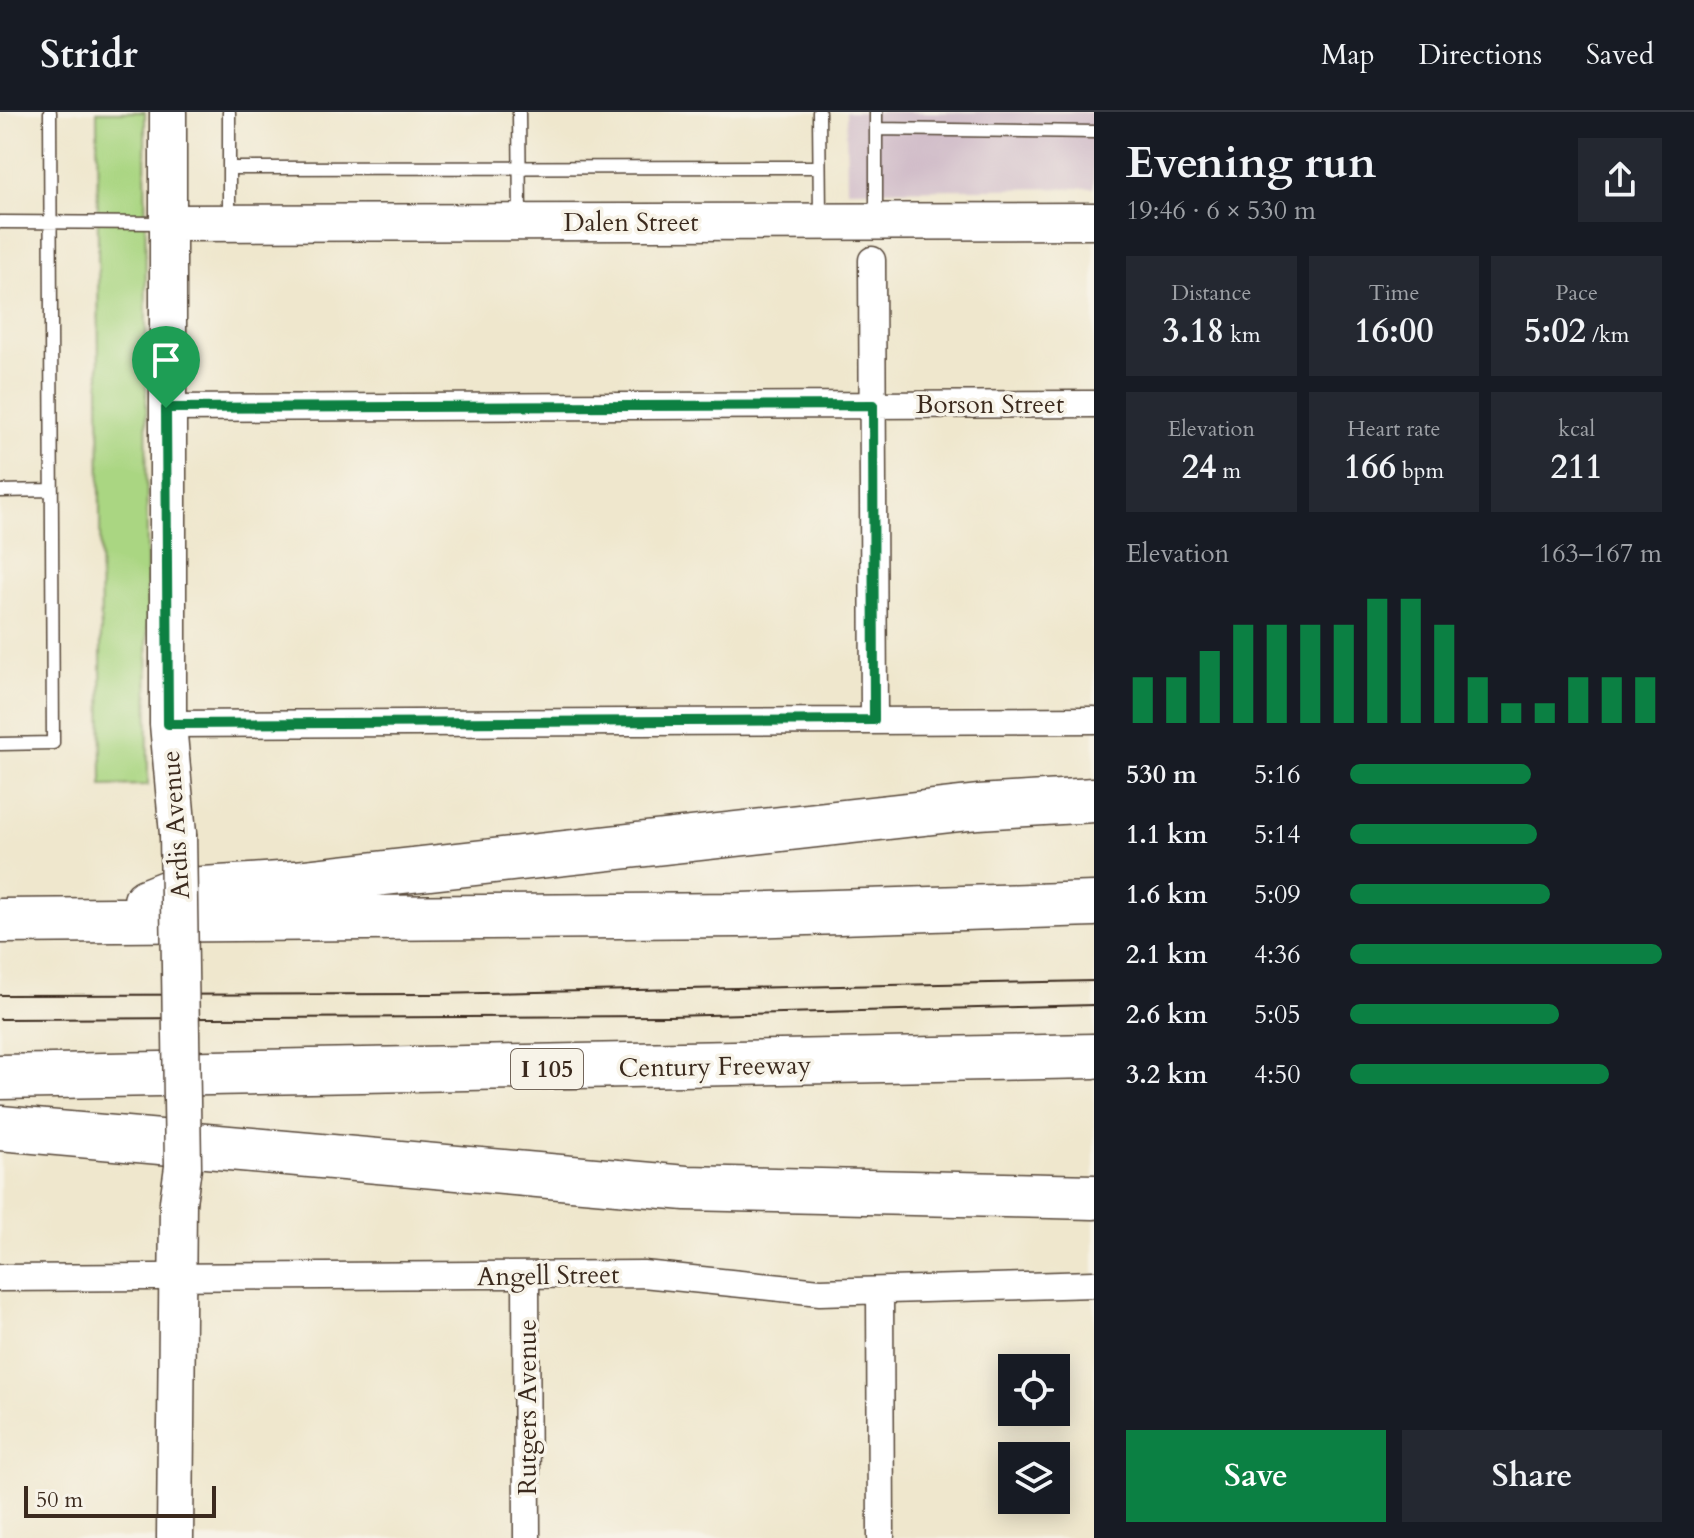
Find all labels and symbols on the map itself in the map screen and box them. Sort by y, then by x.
street label: Dalen Street [563,205,699,240]
pin [132,326,200,408]
street label: Borson Street [916,387,1064,422]
street label: Ardis Avenue [153,749,198,901]
street label: Century Freeway [618,1047,812,1086]
road number: I 105 [511,1049,583,1089]
street label: Angell Street [477,1257,620,1294]
street label: Rutgers Avenue [510,1319,545,1495]
scale bar [24,1482,216,1518]

